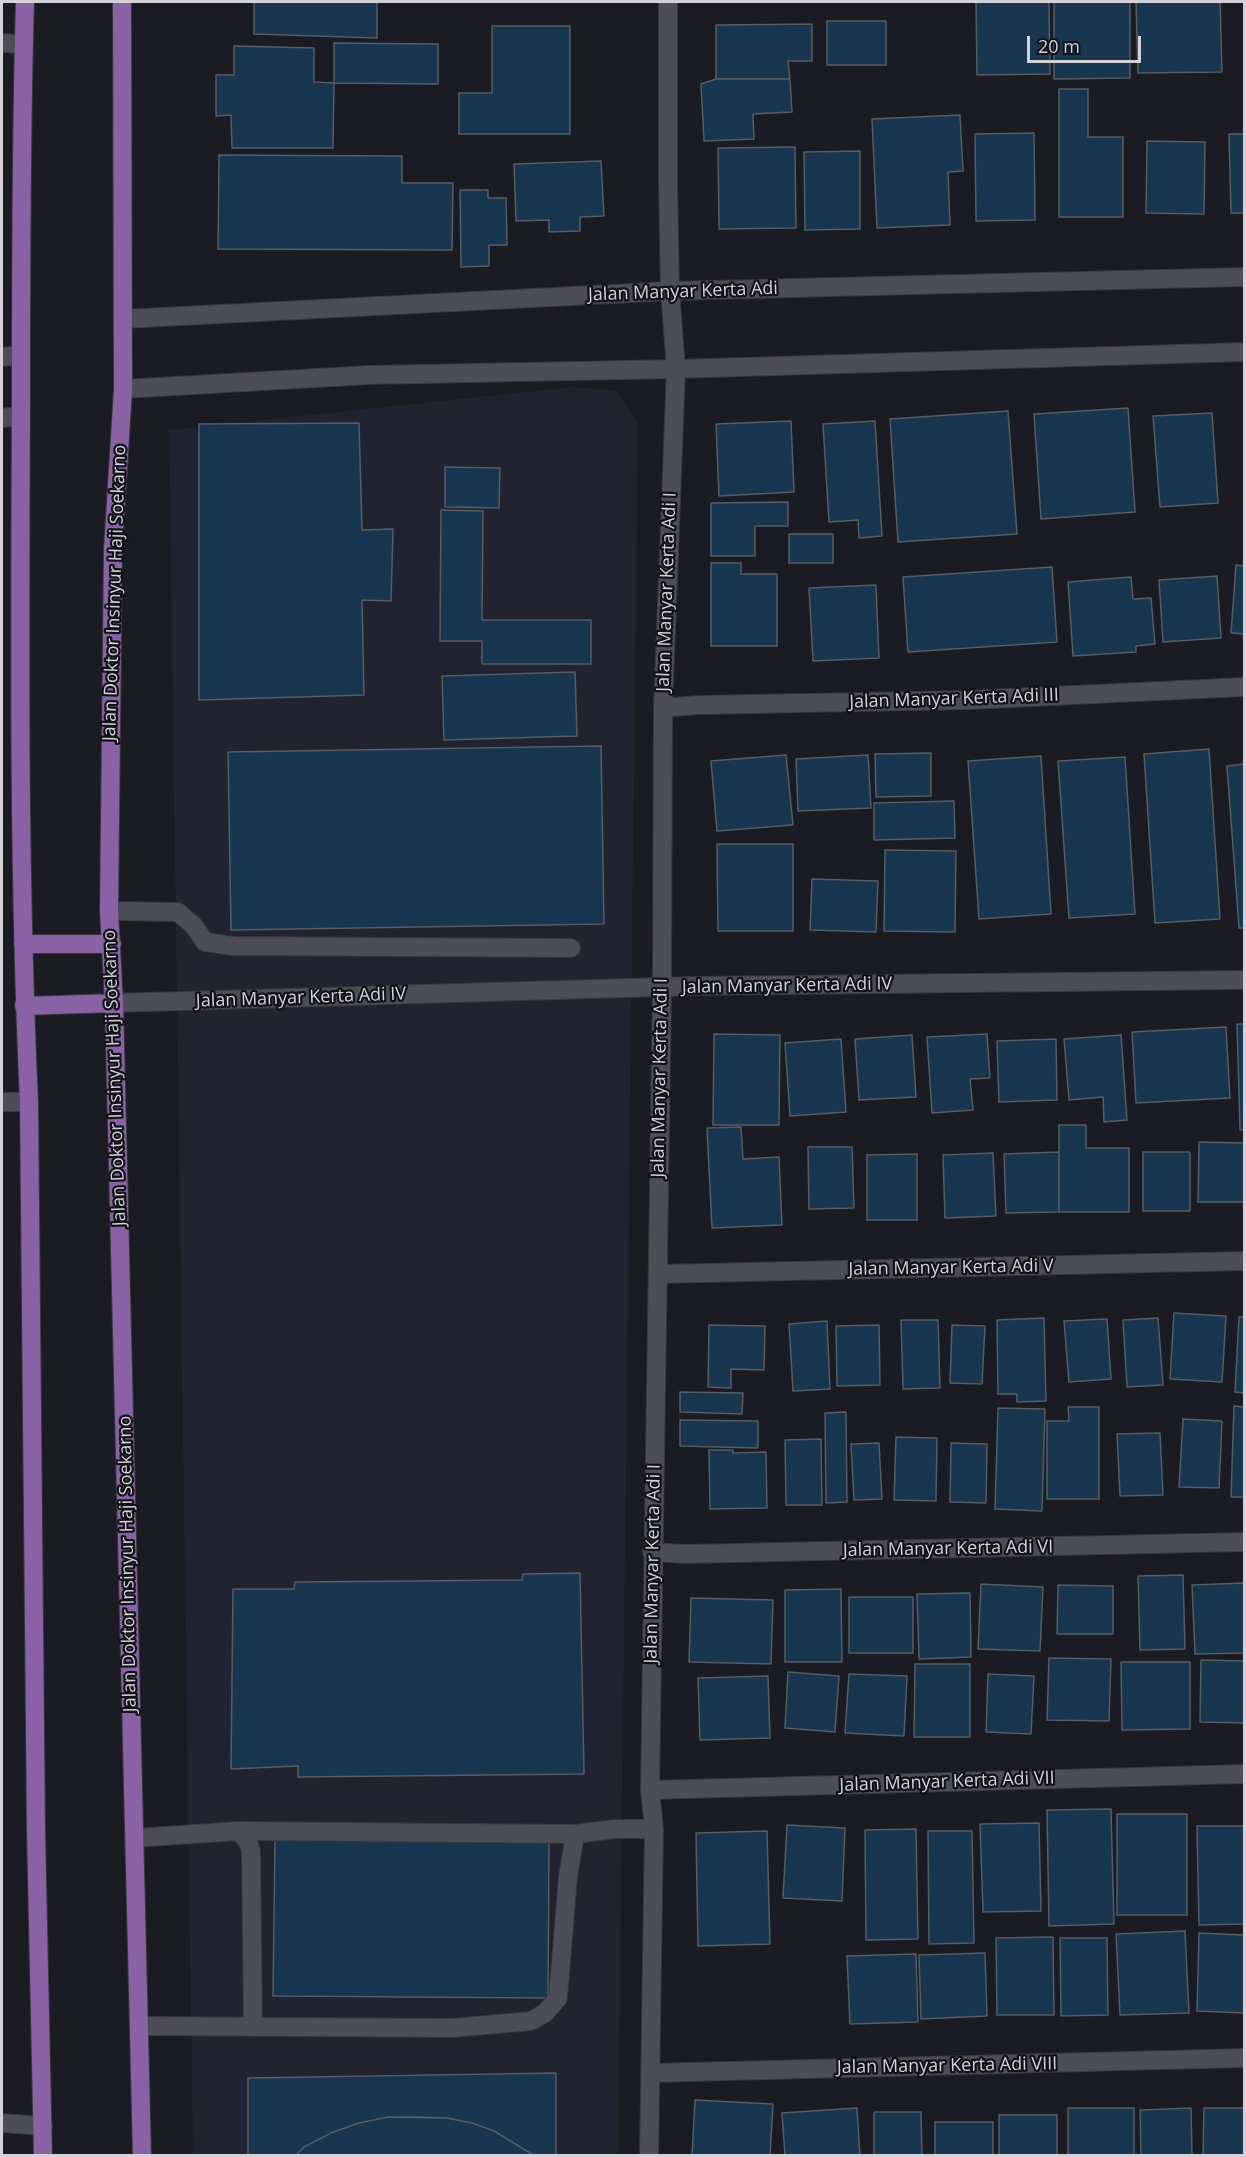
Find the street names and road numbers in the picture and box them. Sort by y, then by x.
street label: Jalan Manyar Kerta Adi [588,278,778,306]
street label: Jalan Doktor Insinyur Haji Soekarno [99,444,131,742]
street label: Jalan Manyar Kerta Adi I [653,492,681,692]
street label: Jalan Manyar Kerta Adi III [849,685,1059,713]
street label: Jalan Doktor Insinyur Haji Soekarno [99,929,131,1227]
street label: Jalan Manyar Kerta Adi IV [682,973,892,999]
street label: Jalan Manyar Kerta Adi I [647,978,673,1178]
street label: Jalan Manyar Kerta Adi IV [196,984,406,1012]
street label: Jalan Manyar Kerta Adi V [848,1255,1054,1281]
street label: Jalan Doktor Insinyur Haji Soekarno [115,1416,141,1712]
street label: Jalan Manyar Kerta Adi I [640,1464,666,1664]
street label: Jalan Manyar Kerta Adi VI [843,1536,1053,1562]
street label: Jalan Manyar Kerta Adi VII [839,1767,1055,1797]
street label: Jalan Manyar Kerta Adi VIII [837,2053,1057,2079]

